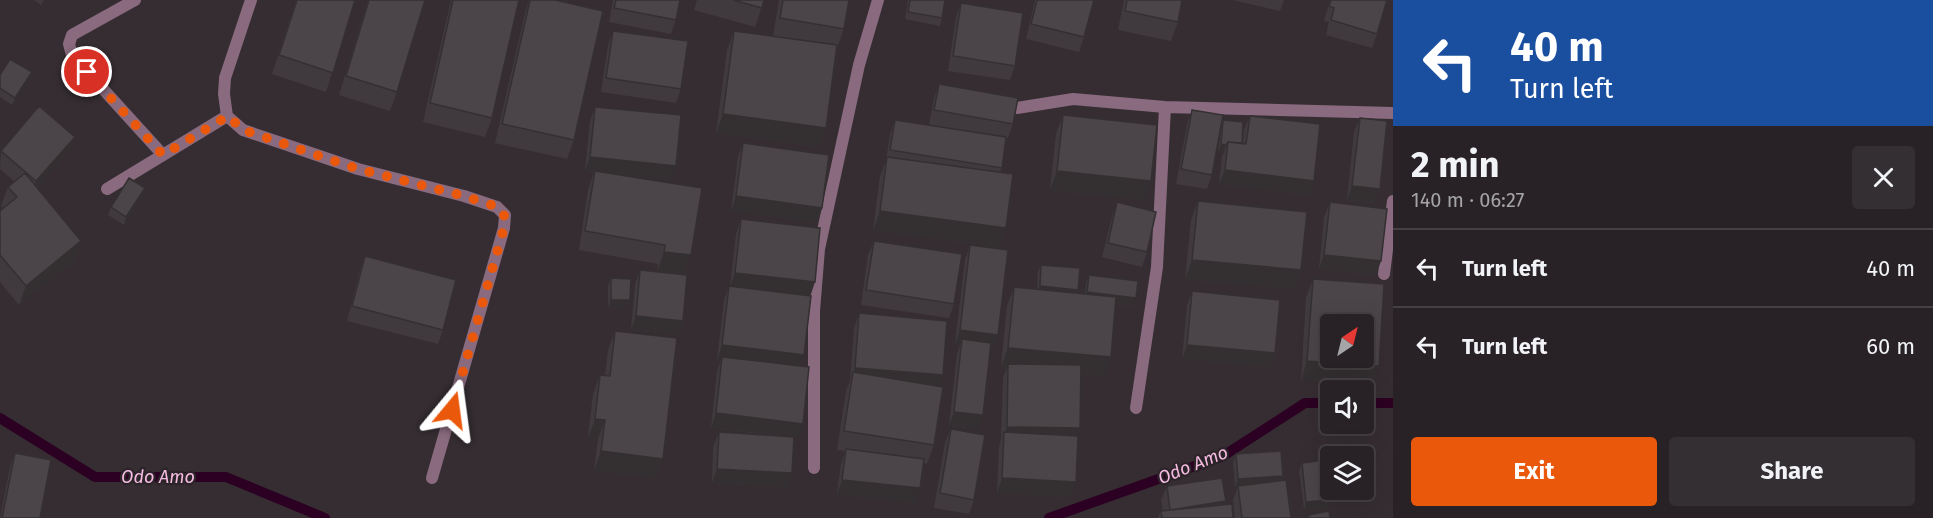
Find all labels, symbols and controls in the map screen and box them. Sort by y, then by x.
text: 40 m [1510,22,1604,72]
icon: left [1411,24,1489,102]
pin [61,46,112,97]
icon: arrive [70,55,103,88]
text: Turn left [1510,73,1613,105]
text: 2 min [1411,143,1500,187]
button: close [1852,146,1915,209]
text: 140 m · 06:27 [1411,188,1525,212]
icon: left [1411,252,1444,285]
text: Turn left [1462,255,1547,282]
text: 40 m [1866,255,1915,282]
north arrow [1320,314,1374,368]
map controls [1320,314,1374,500]
icon: left [1411,330,1444,363]
text: Turn left [1462,333,1547,360]
text: 60 m [1866,333,1915,360]
position arrow [420,378,484,442]
button: sound [1320,380,1374,434]
button: Exit [1411,437,1657,506]
button: Share [1669,437,1915,506]
water label: Odo Amo [1155,441,1231,489]
button: layers [1320,446,1374,500]
water label: Odo Amo [121,466,195,488]

